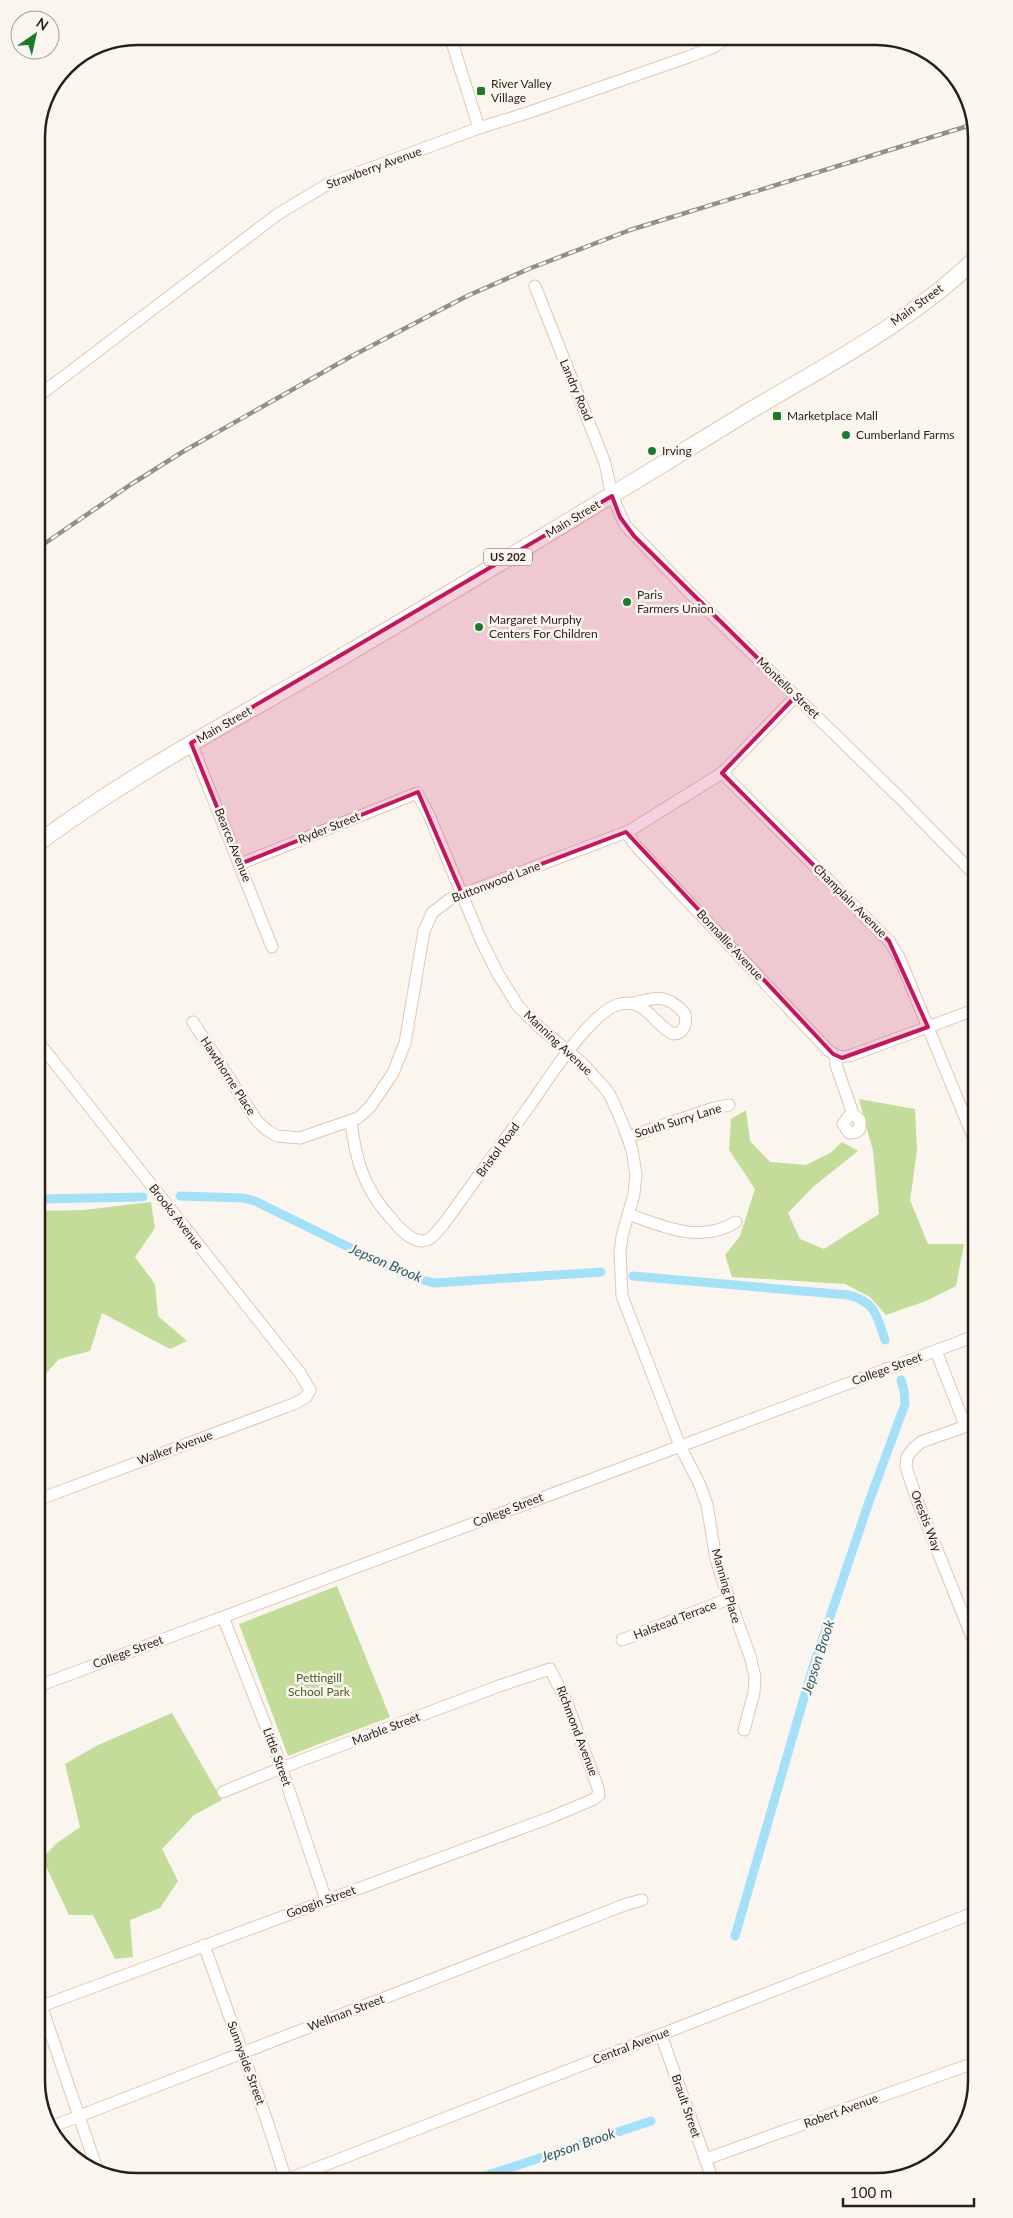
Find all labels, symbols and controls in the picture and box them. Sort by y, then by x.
north arrow [10,10,60,60]
text: N [33,14,52,34]
place label: River Valley Village [491,76,552,105]
marker: River Valley Village [475,85,487,97]
street label: Strawberry Avenue [324,143,423,192]
street label: Main Street [888,280,946,329]
street label: Landry Road [557,357,596,423]
place label: Marketplace Mall [787,408,878,423]
marker: Marketplace Mall [771,410,783,422]
place label: Cumberland Farms [856,427,955,442]
marker: Cumberland Farms [840,429,852,441]
place label: Irving [662,443,692,458]
marker: Irving [646,445,658,457]
street label: Main Street [543,496,603,541]
road number: US 202 [484,548,532,566]
place label: Paris Farmers Union [637,587,714,616]
marker: Paris Farmers Union [621,596,633,608]
place label: Margaret Murphy Centers For Children [489,612,598,641]
marker: Margaret Murphy Centers For Children [473,621,485,633]
street label: Montello Street [754,654,824,722]
street label: Main Street [194,702,255,746]
street label: Bearce Avenue [212,806,255,884]
street label: Ryder Street [296,808,362,847]
street label: Buttonwood Lane [449,858,542,905]
street label: Champlain Avenue [810,861,890,941]
street label: Bonnallie Avenue [694,906,767,983]
street label: Manning Avenue [521,1007,596,1078]
street label: Hawthorne Place [197,1034,259,1118]
street label: South Surry Lane [633,1100,723,1141]
street label: Bristol Road [473,1120,522,1180]
street label: Brooks Avenue [146,1181,207,1252]
water label: Jepson Brook [346,1239,425,1286]
street label: College Street [850,1349,925,1388]
street label: Walker Avenue [135,1427,215,1468]
street label: Orestis Way [908,1488,945,1554]
street label: College Street [471,1489,546,1530]
street label: Manning Place [709,1547,744,1625]
street label: Halstead Terrace [631,1597,718,1642]
water label: Jepson Brook [797,1617,838,1697]
street label: College Street [91,1632,166,1671]
park label: Pettingill School Park [288,1670,351,1699]
street label: Richmond Avenue [553,1684,602,1778]
street label: Marble Street [350,1708,423,1748]
street label: Little Street [260,1726,295,1789]
street label: Googin Street [284,1882,358,1921]
street label: Wellman Street [305,1991,387,2034]
street label: Sunnyside Street [224,2019,269,2107]
street label: Central Avenue [590,2024,671,2067]
street label: Brault Street [669,2072,705,2140]
street label: Robert Avenue [802,2090,880,2131]
water label: Jepson Brook [538,2124,617,2165]
scale bar [843,2176,974,2208]
text: 100 m [850,2183,892,2201]

